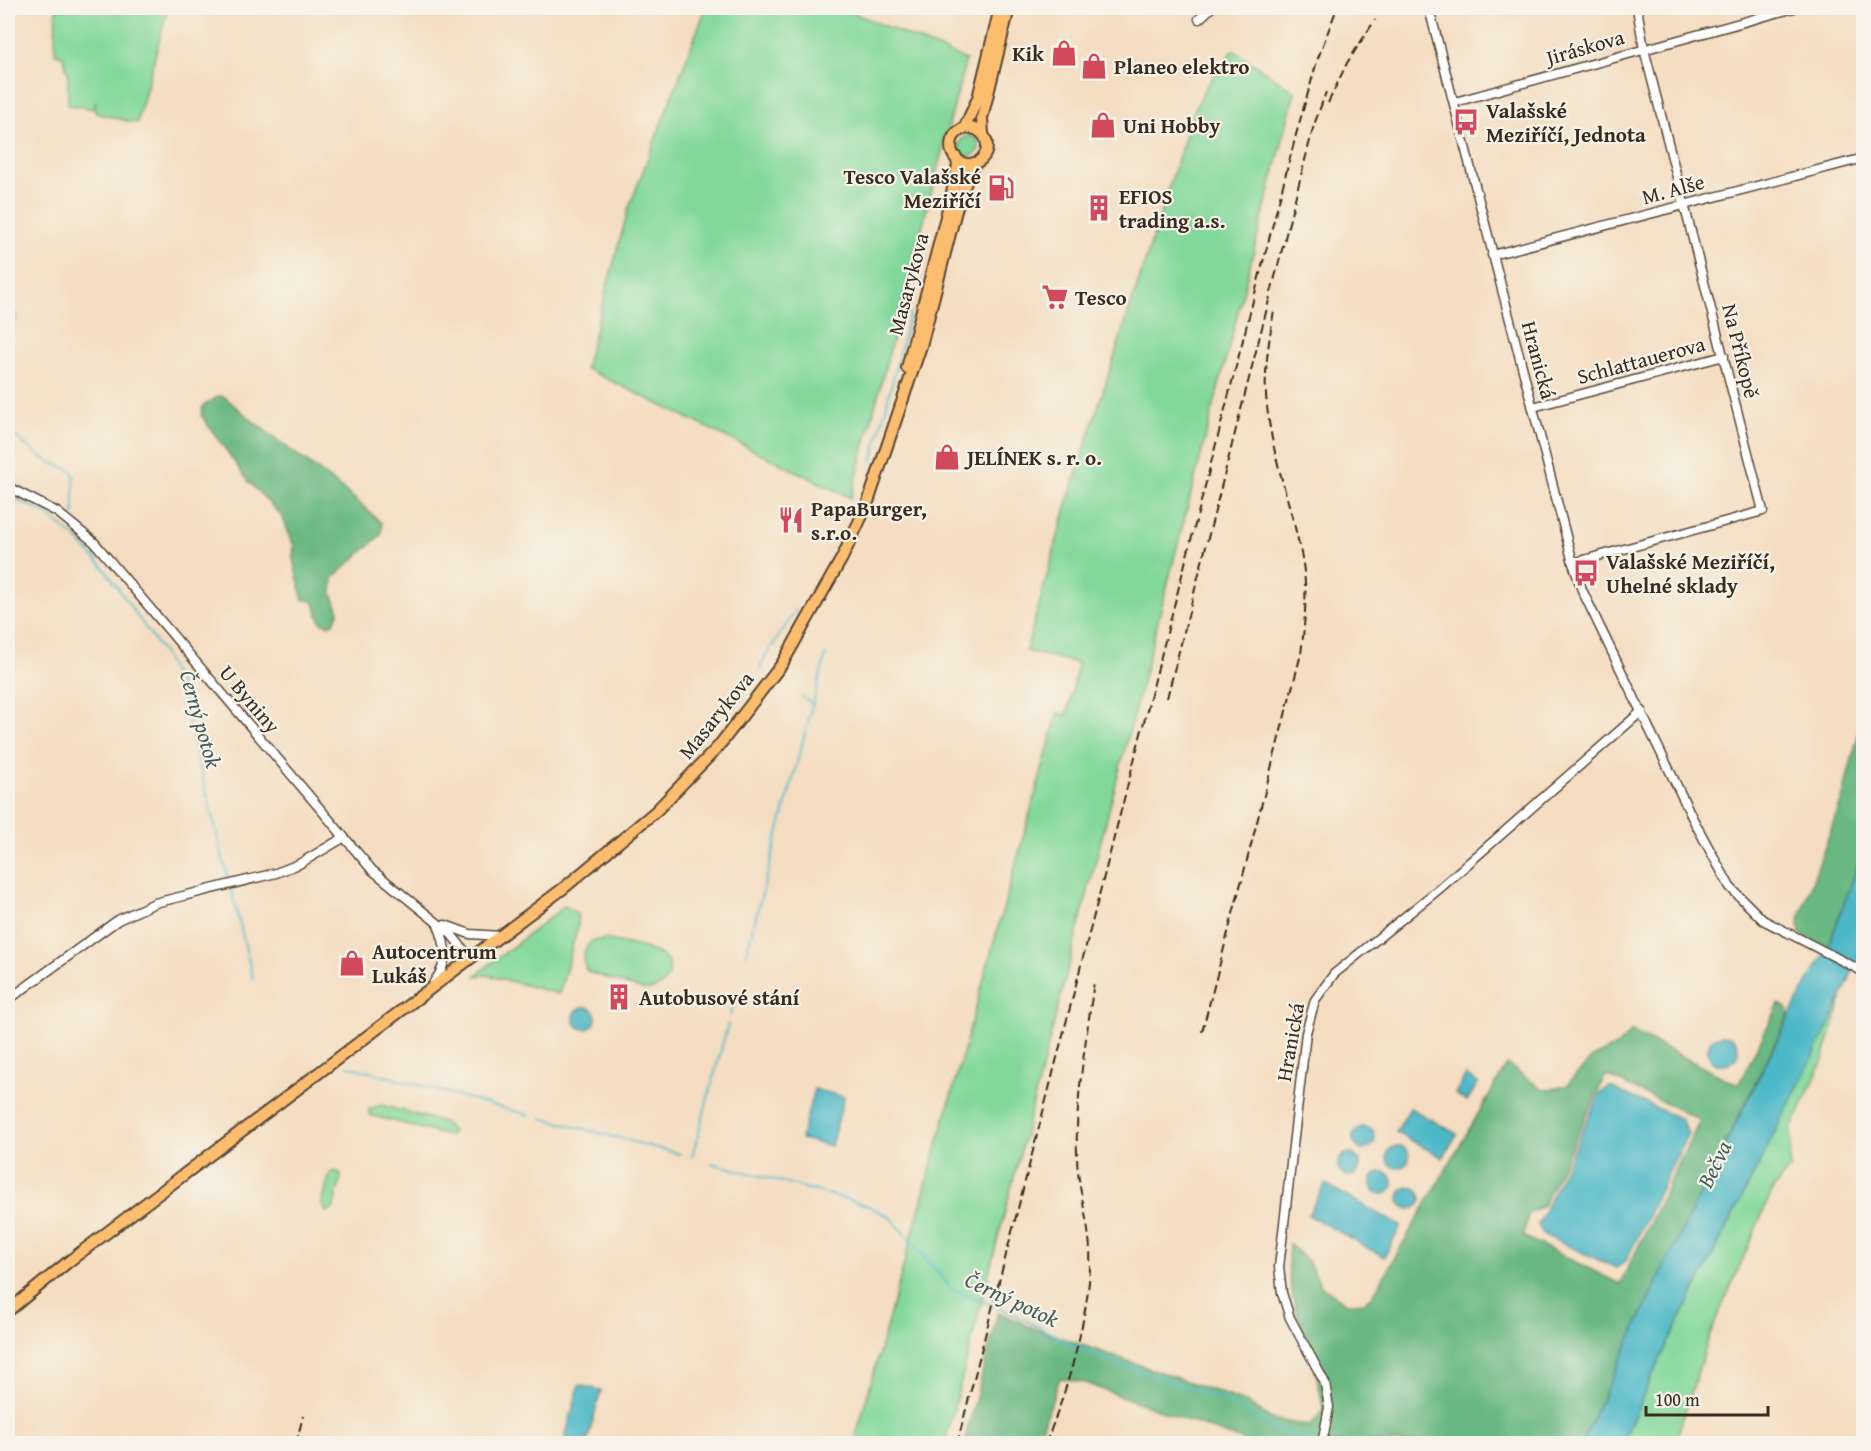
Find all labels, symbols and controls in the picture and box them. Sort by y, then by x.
street label: Jiráskova [1539,21,1628,74]
place label: Kik [1012,38,1045,69]
shop icon: Kik [1049,38,1079,68]
shop icon: Planeo elektro [1079,51,1109,81]
place label: Planeo elektro [1114,51,1250,82]
place label: Valašské Meziříčí, Jednota [1486,95,1646,150]
bus stop icon: Valašské Meziříčí, Jednota [1451,107,1481,137]
shop icon: Uni Hobby [1088,110,1118,140]
place label: Uni Hobby [1123,110,1220,141]
place label: Tesco Valašské Meziříčí [843,161,981,216]
street label: M. Alše [1638,166,1708,212]
fuel station icon: Tesco Valašské Meziříčí [986,173,1016,203]
place label: EFIOS trading a.s. [1119,181,1226,236]
building icon: EFIOS trading a.s. [1084,193,1114,223]
street label: Masarykova [879,229,937,339]
supermarket icon: Tesco [1040,282,1070,312]
place label: Tesco [1075,282,1127,313]
street label: Na Příkopě [1714,301,1768,402]
street label: Hranická [1514,318,1564,403]
street label: Schlattauerova [1574,328,1709,392]
shop icon: JELÍNEK s. r. o. [932,442,962,472]
place label: JELÍNEK s. r. o. [964,442,1102,473]
place label: PapaBurger, s.r.o. [811,493,927,548]
restaurant icon: PapaBurger, s.r.o. [776,505,806,535]
place label: Valašské Meziříčí, Uhelné sklady [1606,546,1775,601]
bus stop icon: Valašské Meziříčí, Uhelné sklady [1571,558,1601,588]
street label: U Byniny [212,658,288,740]
street label: Masarykova [671,664,761,766]
water label: Černý potok [172,666,230,772]
place label: Autocentrum Lukáš [372,936,497,991]
shop icon: Autocentrum Lukáš [337,948,367,978]
building icon: Autobusové stání [604,982,634,1012]
place label: Autobusové stání [639,982,800,1013]
street label: Hranická [1268,1000,1312,1084]
water label: Bečva [1688,1135,1739,1194]
water label: Černý potok [960,1263,1065,1335]
scale bar [1646,1379,1768,1417]
text: 100 m [1655,1386,1700,1413]

